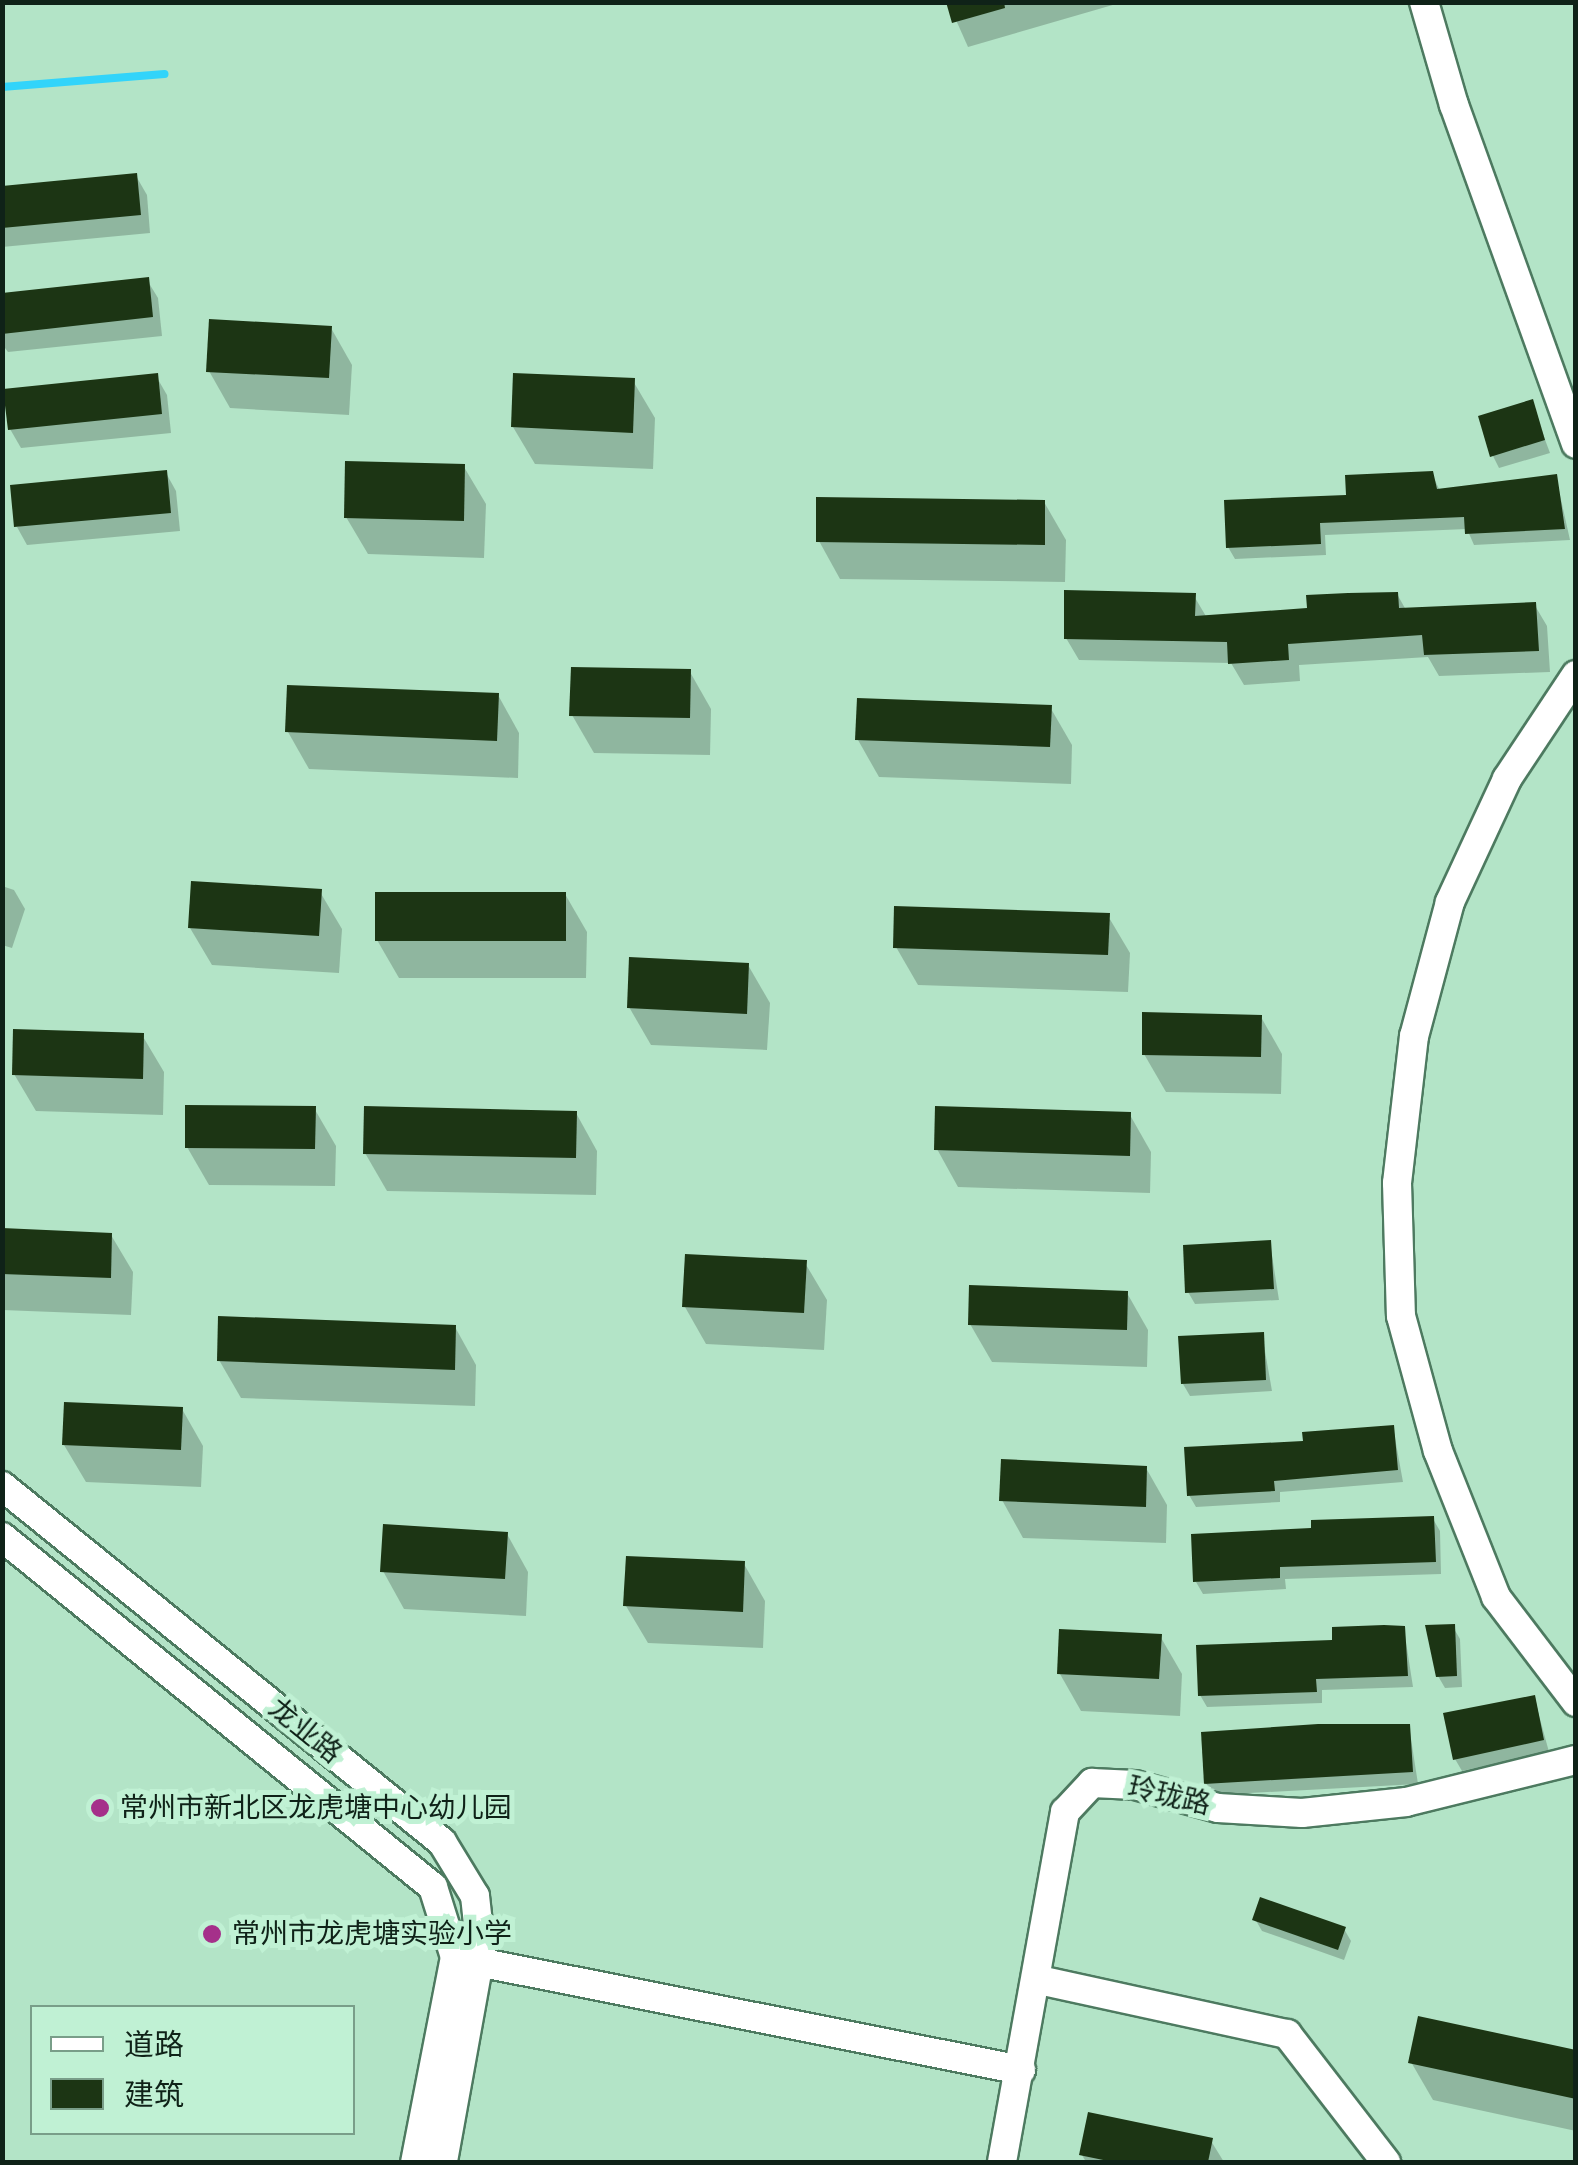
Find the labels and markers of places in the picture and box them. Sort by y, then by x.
place label: 常州市新北区龙虎塘中心幼儿园 [120,1791,512,1825]
marker: 常州市新北区龙虎塘中心幼儿园 [89,1797,111,1819]
place label: 常州市龙虎塘实验小学 [232,1917,512,1951]
marker: 常州市龙虎塘实验小学 [201,1923,223,1945]

